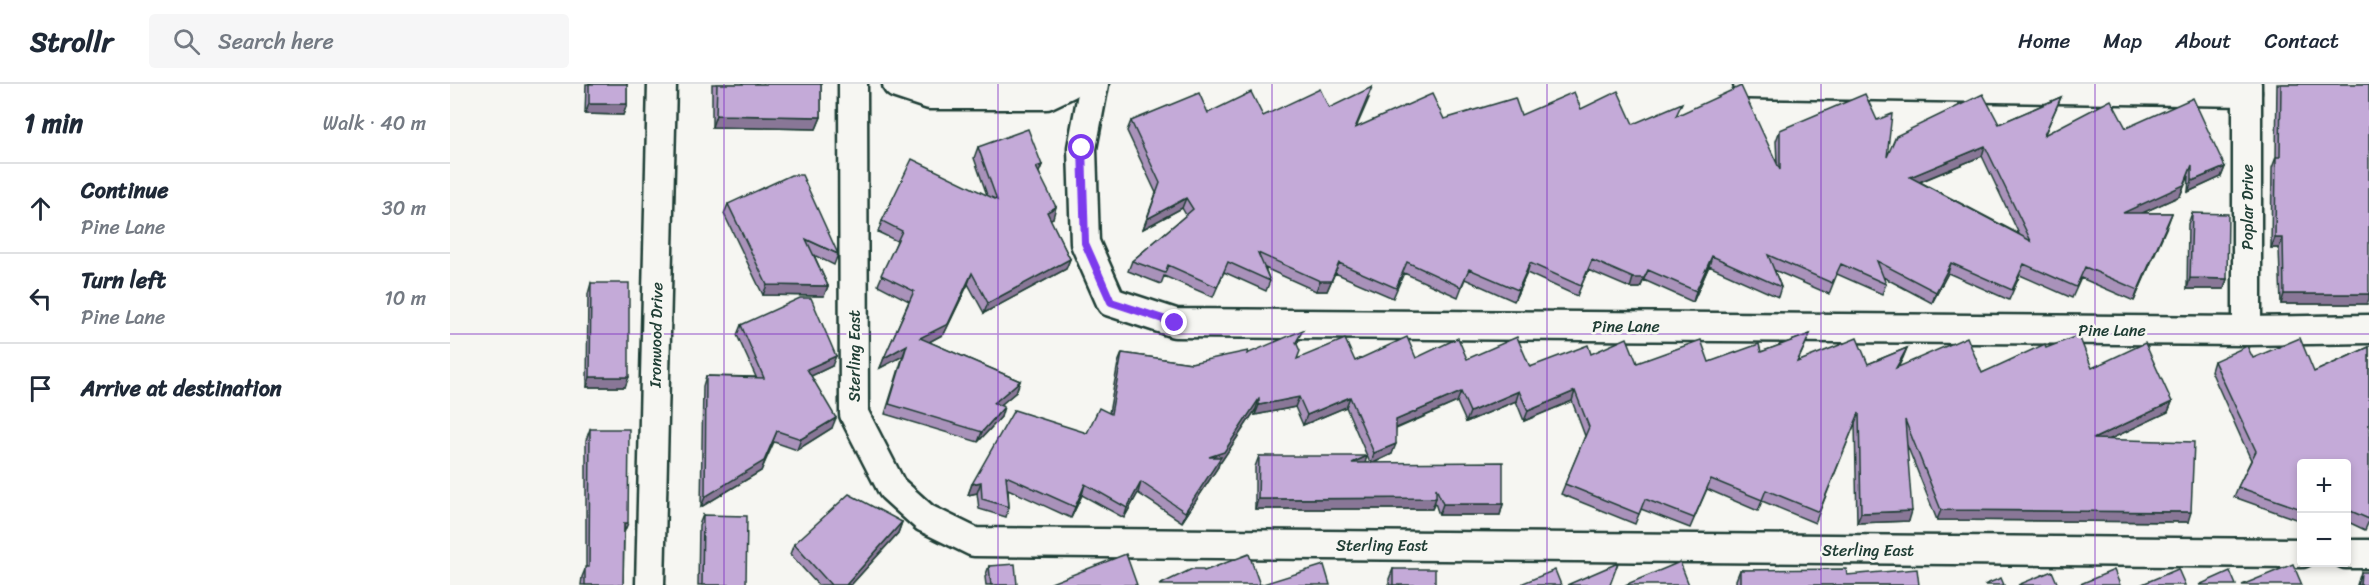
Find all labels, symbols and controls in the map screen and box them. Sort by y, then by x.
search box [149,14,569,68]
text: Strollr [30,17,113,66]
text: Search here [218,22,334,61]
text: Home [2018,22,2070,60]
text: Map [2103,22,2142,60]
text: About [2175,22,2232,60]
text: Contact [2265,22,2339,60]
icon: search [170,25,203,58]
text: 1 min [24,100,83,146]
text: Walk · 40 m [323,106,426,141]
route start [1068,134,1094,160]
street label: Poplar Drive [2233,164,2262,250]
text: Continue [81,171,169,210]
text: 30 m [382,191,426,226]
icon: ahead [24,192,57,225]
text: Pine Lane [81,210,165,245]
text: Turn left [81,261,166,300]
text: 10 m [384,281,426,316]
icon: left [24,282,57,315]
street label: Ironwood Drive [641,282,671,389]
text: Pine Lane [81,300,165,335]
route end [1161,309,1187,335]
street label: Sterling East [840,310,869,402]
street label: Pine Lane [1592,312,1660,341]
street label: Pine Lane [2078,316,2146,345]
text: Arrive at destination [81,369,282,408]
icon: arrive [24,372,57,405]
map controls [2297,459,2351,567]
button: + [2297,459,2351,513]
button: − [2297,513,2351,567]
street label: Sterling East [1336,531,1428,560]
street label: Sterling East [1822,536,1914,565]

